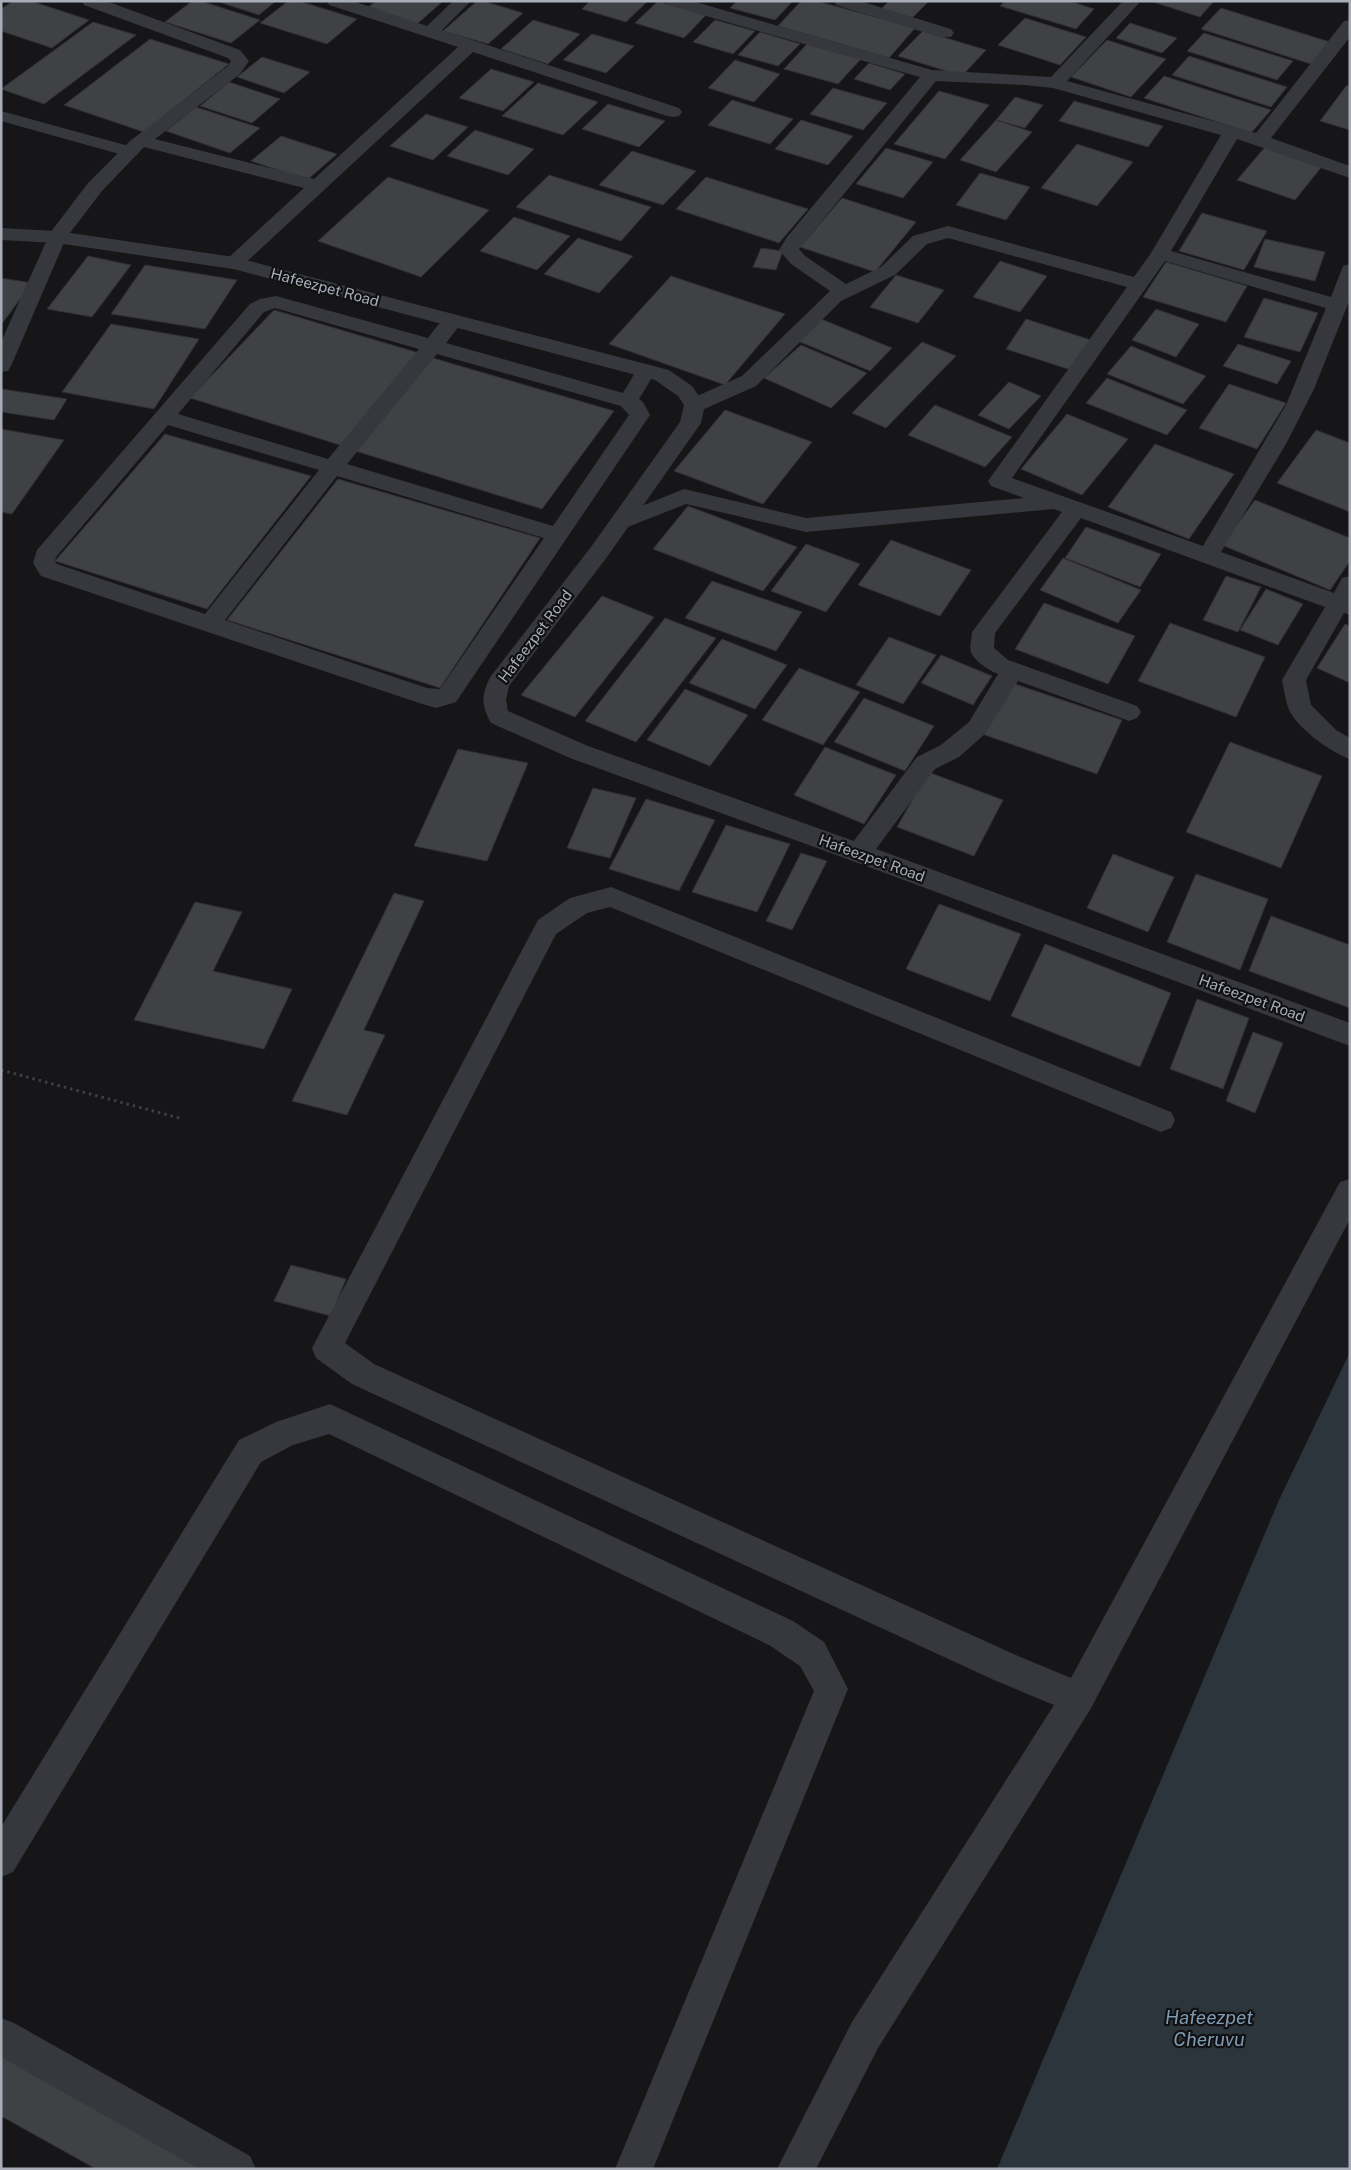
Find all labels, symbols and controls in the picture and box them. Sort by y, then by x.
street label: Hafeezpet Road [269,264,381,310]
street label: Hafeezpet Road [495,586,575,686]
street label: Hafeezpet Road [817,831,927,885]
street label: Hafeezpet Road [1197,971,1307,1025]
water label: Hafeezpet Cheruvu [1165,2006,1253,2050]

